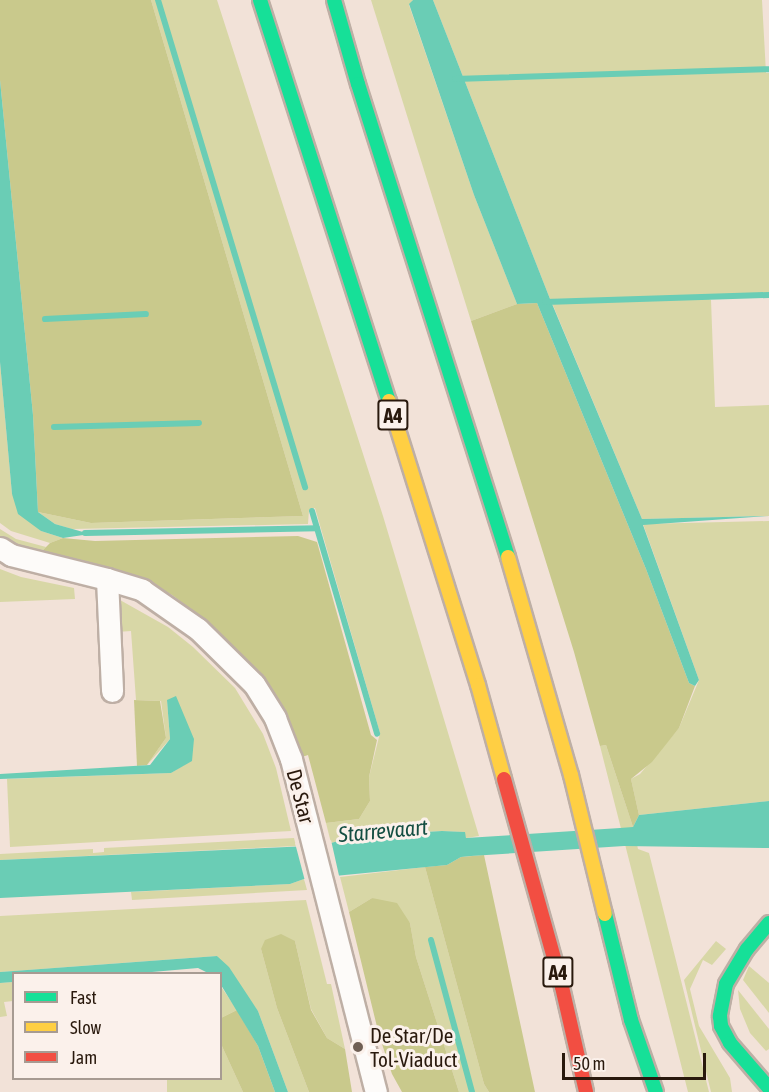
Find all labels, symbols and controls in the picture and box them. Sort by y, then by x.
road number: A4 [376,398,410,432]
street label: De Star [282,766,320,826]
water label: Starrevaart [337,814,429,848]
road number: A4 [542,955,574,989]
legend [12,972,222,1080]
text: Fast [70,987,97,1008]
text: Slow [70,1017,101,1038]
place label: De Star/De Tol-Viaduct [370,1022,457,1072]
marker: De Star/De Tol-Viaduct [351,1040,365,1054]
scale bar [565,1041,709,1079]
text: Jam [70,1047,97,1068]
text: 50 m [573,1053,605,1074]

